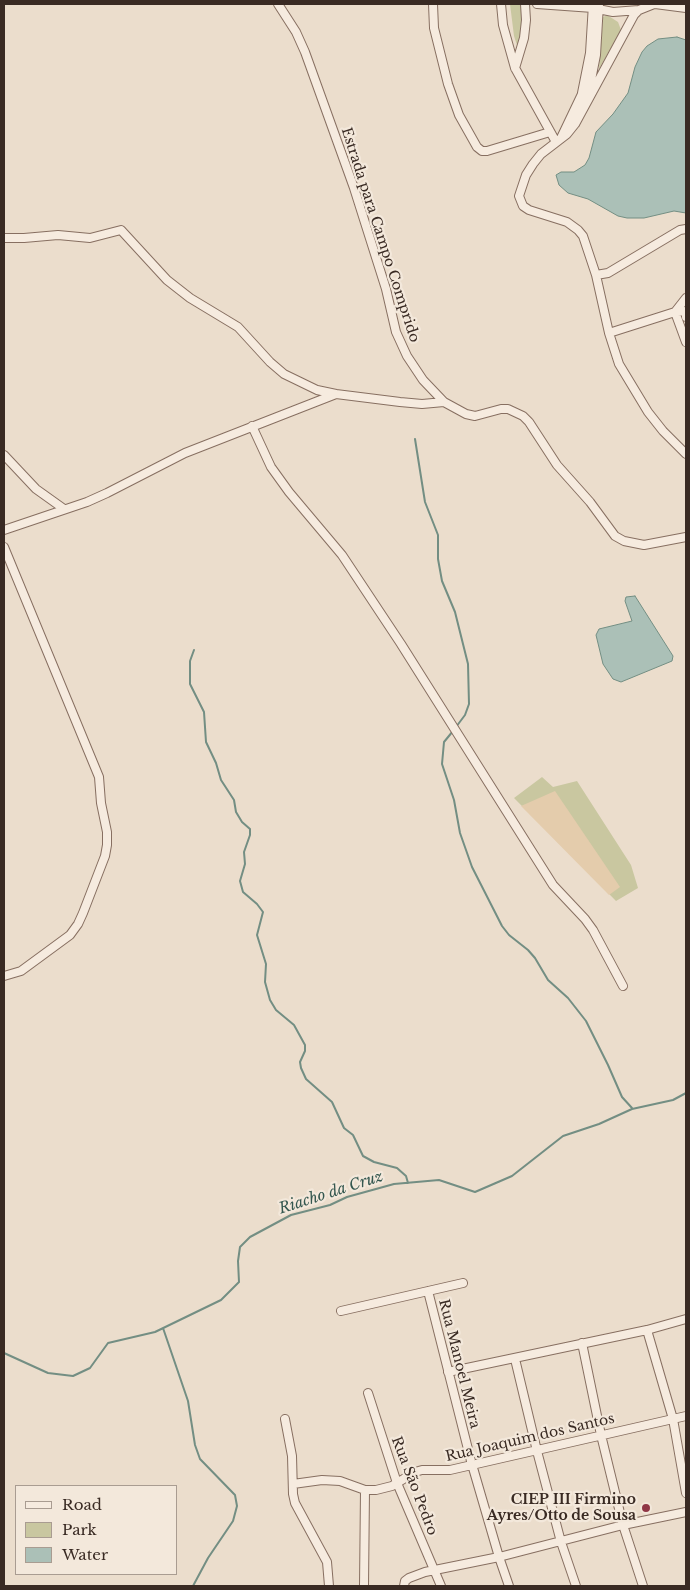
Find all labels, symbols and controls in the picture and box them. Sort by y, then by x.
street label: Estrada para Campo Comprido [337,125,423,345]
water label: Riacho da Cruz [277,1168,385,1218]
street label: Rua Manoel Meira [435,1298,483,1430]
street label: Rua Joaquim dos Santos [444,1410,616,1466]
street label: Rua São Pedro [387,1434,441,1538]
legend [15,1485,178,1575]
place label: CIEP III Firmino Ayres/Otto de Sousa [487,1492,636,1524]
text: Road [62,1495,102,1514]
marker: CIEP III Firmino Ayres/Otto de Sousa [640,1502,652,1514]
text: Park [62,1520,97,1539]
text: Water [62,1545,108,1564]

